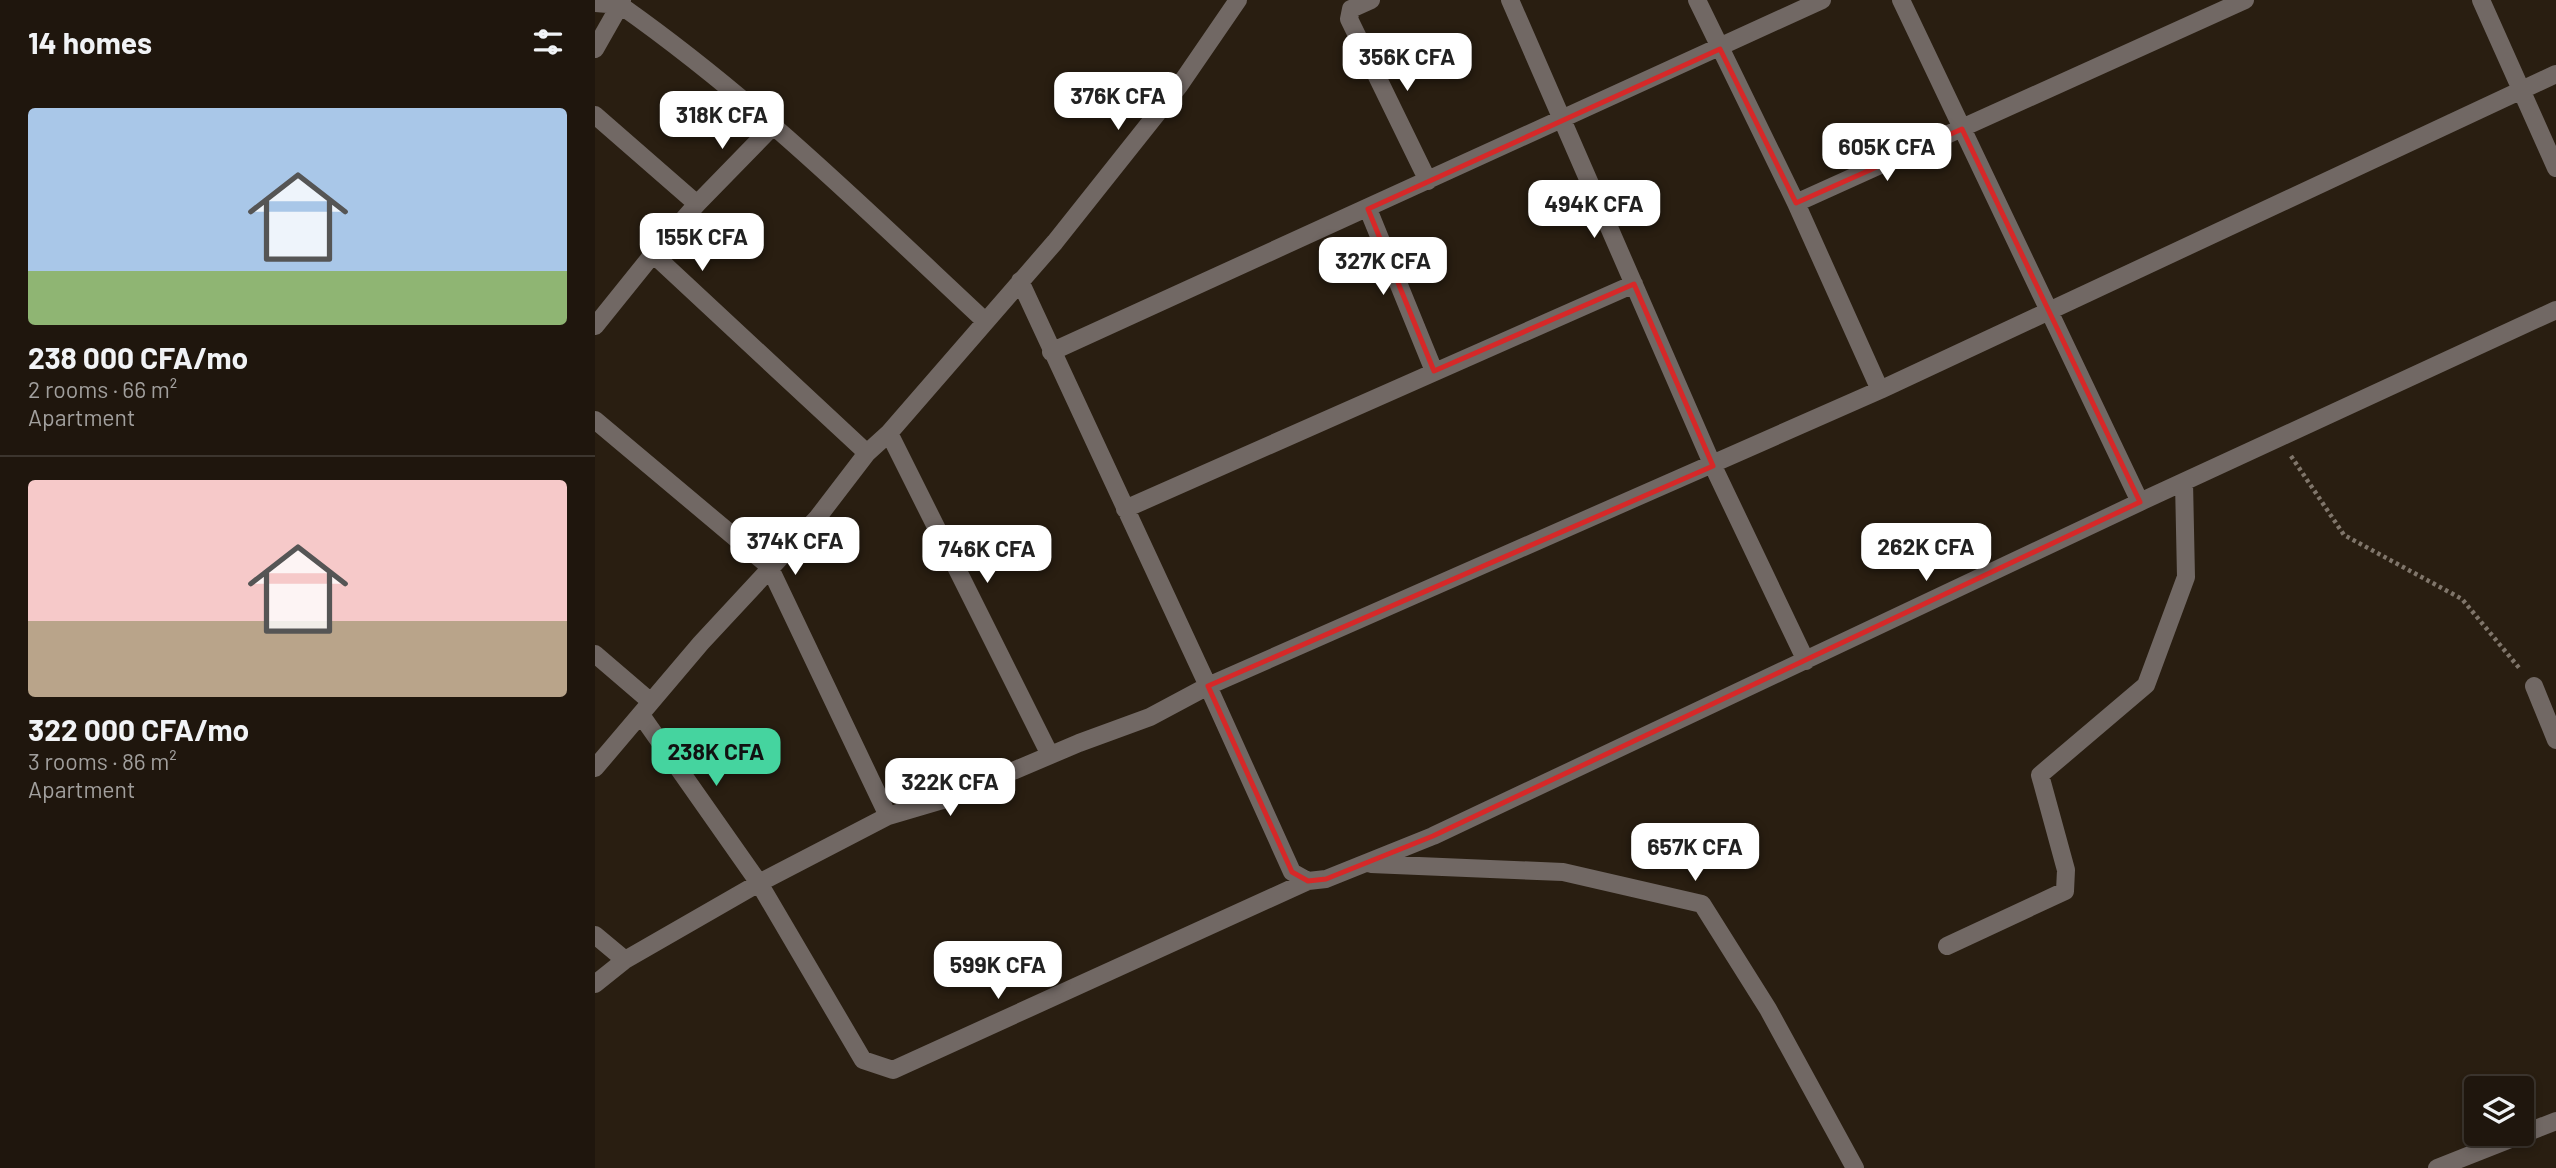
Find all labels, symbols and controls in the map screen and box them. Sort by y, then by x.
icon: filters [529,23,567,61]
text: 14 homes [28,24,152,60]
pin: 356K CFA [1335,34,1479,93]
text: 356K CFA [1359,42,1455,70]
pin: 376K CFA [1046,72,1190,132]
text: 376K CFA [1070,81,1166,109]
pin: 318K CFA [650,92,794,151]
text: 318K CFA [676,100,768,128]
pin: 605K CFA [1815,124,1959,183]
text: 605K CFA [1838,132,1936,160]
icon: home [235,154,361,280]
pin: 494K CFA [1522,180,1666,240]
text: 494K CFA [1544,189,1644,217]
pin: 155K CFA [630,214,774,273]
text: 155K CFA [656,222,748,250]
pin: 327K CFA [1311,238,1455,297]
text: 327K CFA [1335,246,1431,274]
text: 238 000 CFA/mo [28,339,248,375]
text: 2 rooms · 66 m² [28,375,177,403]
text: Apartment [28,403,135,431]
pin: 374K CFA [723,518,867,577]
pin: 262K CFA [1854,524,1998,583]
icon: home [235,526,361,652]
text: 374K CFA [746,526,844,554]
pin: 746K CFA [915,526,1059,585]
text: 262K CFA [1877,532,1975,560]
text: 746K CFA [938,534,1036,562]
text: 322 000 CFA/mo [28,711,249,747]
pin: 238K CFA [644,728,788,788]
text: 238K CFA [668,737,764,765]
text: 3 rooms · 86 m² [28,747,177,775]
pin: 322K CFA [878,758,1022,818]
text: 322K CFA [901,767,999,795]
text: Apartment [28,775,135,803]
pin: 657K CFA [1623,824,1767,883]
text: 657K CFA [1647,832,1743,860]
pin: 599K CFA [926,942,1070,1001]
text: 599K CFA [950,950,1046,978]
map controls [2464,1076,2534,1146]
button: layers [2464,1076,2534,1146]

